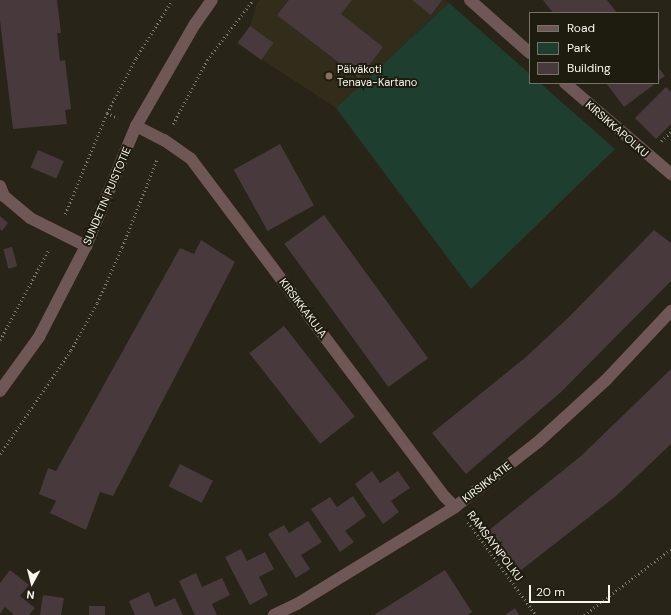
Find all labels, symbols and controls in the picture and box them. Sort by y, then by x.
legend [529,12,659,84]
text: Road [567,20,595,36]
text: Park [567,40,591,56]
text: Building [567,60,611,76]
place label: Päiväkoti Tenava-Kartano [337,63,417,89]
marker: Päiväkoti Tenava-Kartano [324,71,334,81]
street label: KIRSIKKAPOLKU [583,98,651,160]
street label: SUNDETIN PUISTOTIE [80,145,134,247]
street label: KIRSIKKAKUJA [276,276,330,340]
street label: KIRSIKKATIE [460,459,514,505]
street label: RAMSAYNPOLKU [464,508,526,584]
north arrow [12,563,52,603]
scale bar [531,577,612,603]
text: 20 m [536,584,565,600]
text: N [26,587,35,602]

